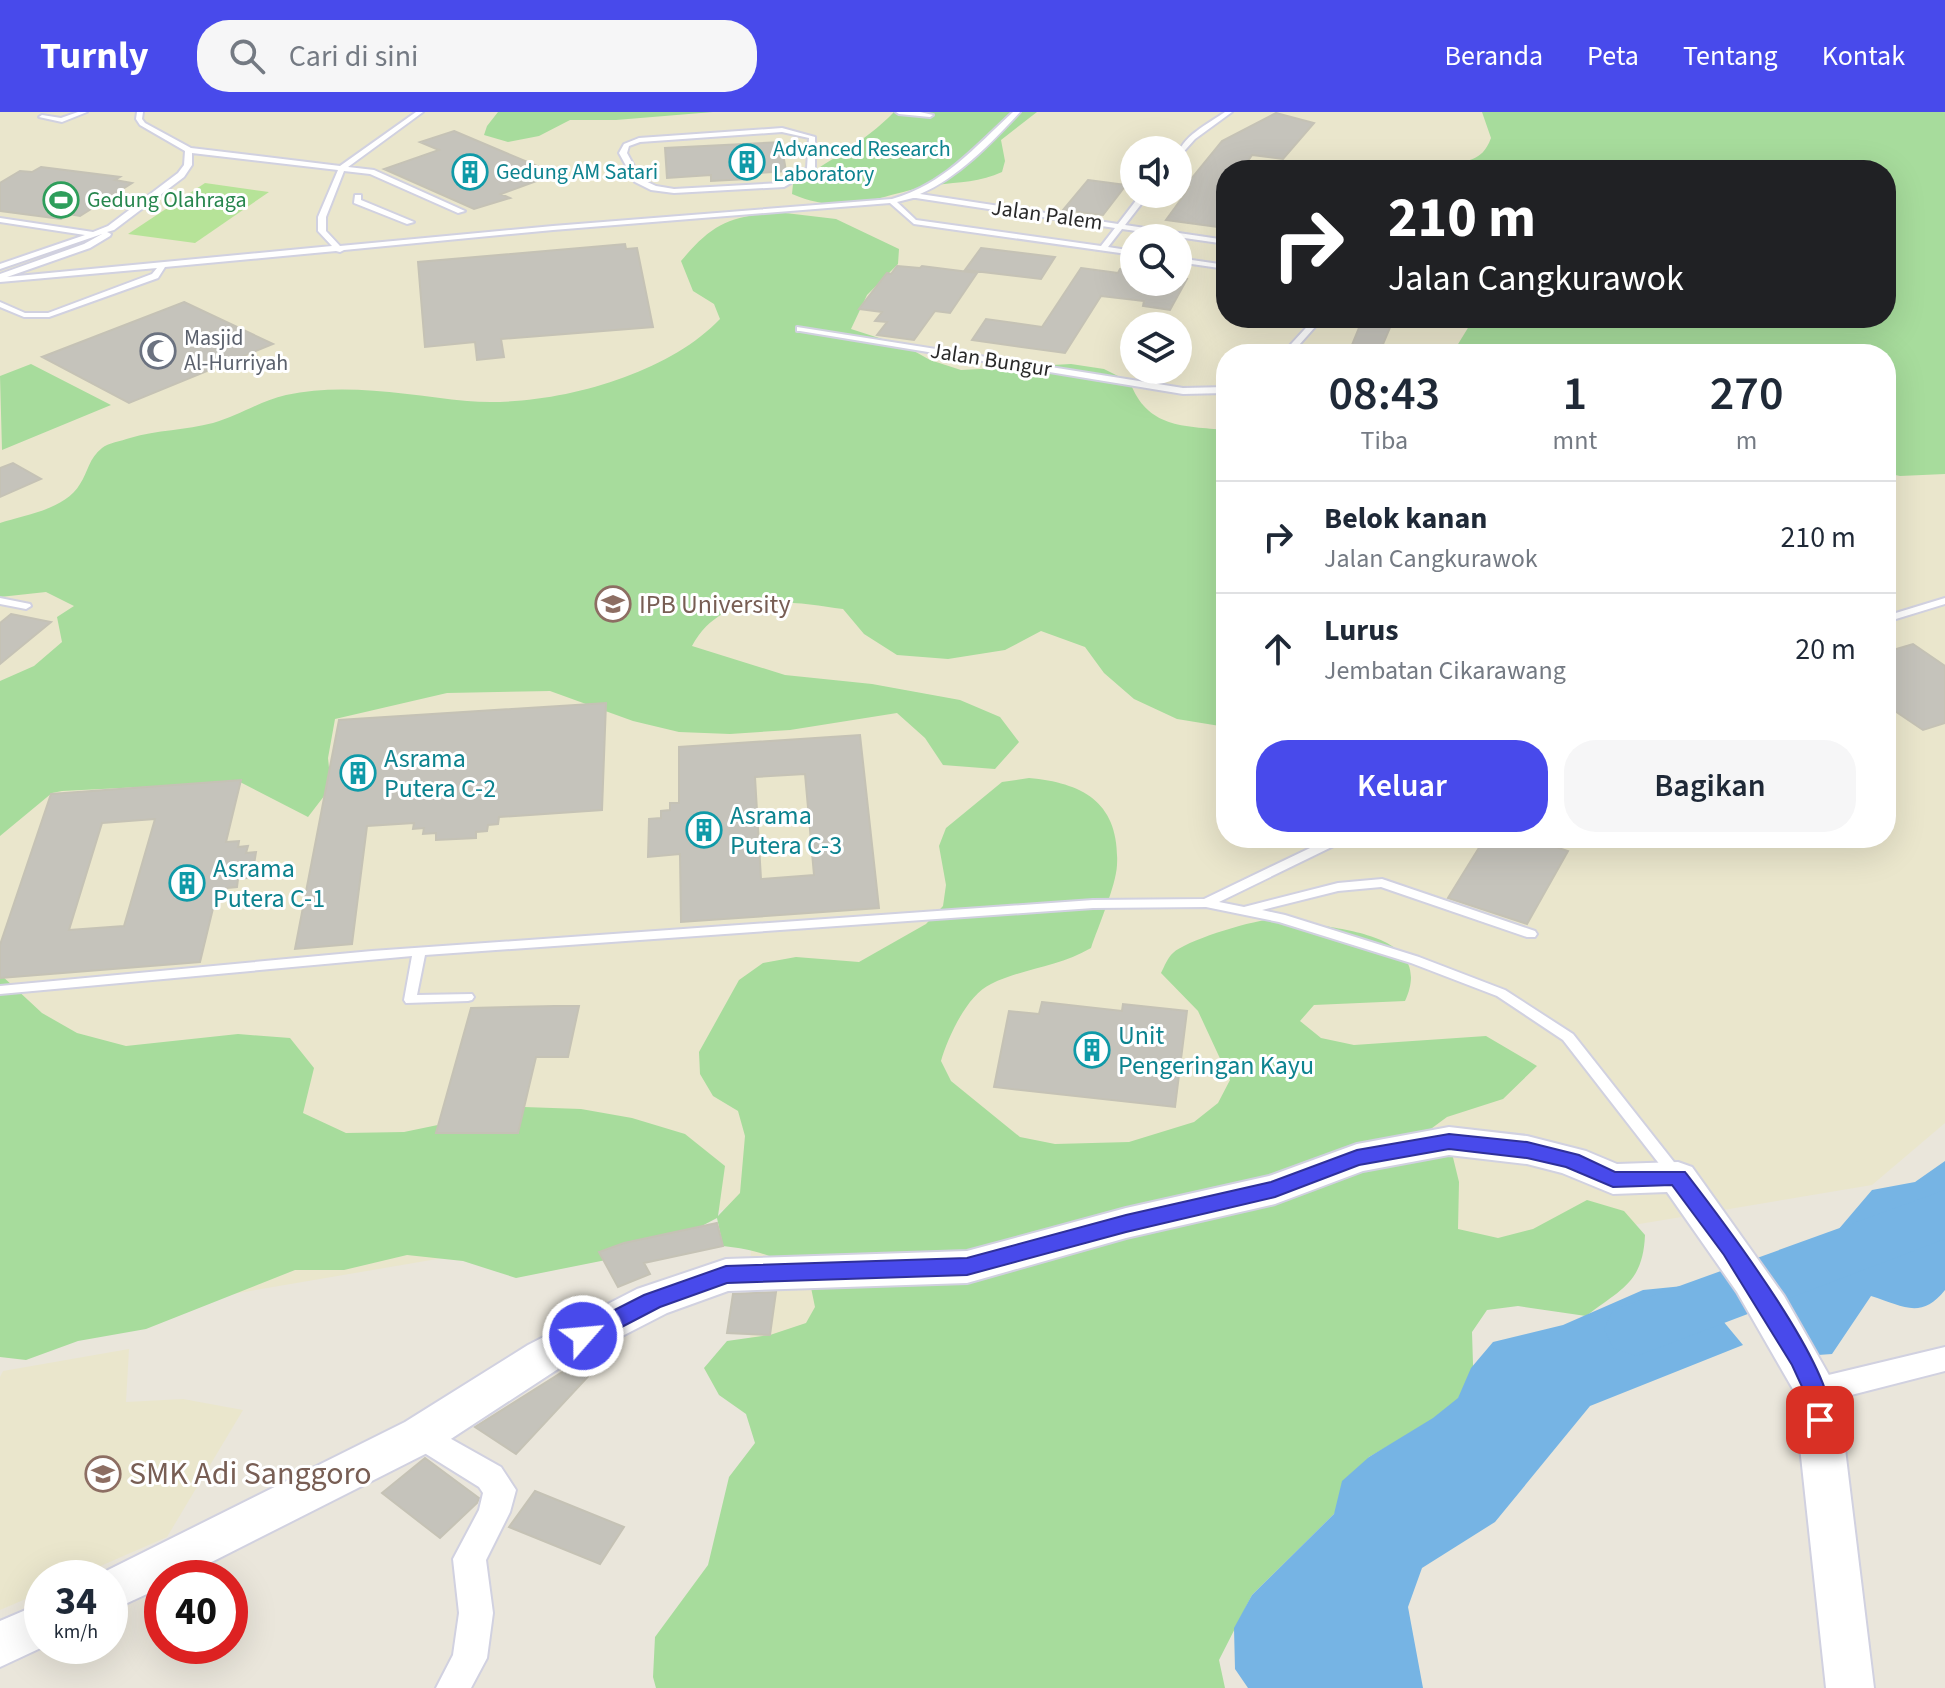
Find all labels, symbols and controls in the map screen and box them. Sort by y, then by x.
search box [197,20,757,92]
text: Turnly [40,29,149,83]
icon: search [225,34,269,78]
text: Cari di sini [289,35,418,78]
text: Beranda [1445,36,1543,76]
text: Peta [1587,36,1639,76]
text: Tentang [1683,36,1778,76]
text: Kontak [1822,36,1905,76]
place label: Advanced Research Laboratory [773,133,951,190]
map controls [1120,136,1192,384]
button: sound [1120,136,1192,208]
building icon: Advanced Research Laboratory [728,143,766,181]
building icon: Gedung AM Satari [451,153,489,191]
place label: Gedung AM Satari [496,156,658,188]
text: 210 m [1388,179,1536,258]
sports icon: Gedung Olahraga [42,181,80,219]
place label: Gedung Olahraga [87,184,246,216]
street label: Jalan Palem [989,191,1105,239]
icon: right [1256,192,1360,296]
button: search [1120,224,1192,296]
text: Jalan Cangkurawok [1388,253,1684,304]
button: layers [1120,312,1192,384]
place label: Masjid Al-Hurriyah [184,322,288,379]
mosque icon: Masjid Al-Hurriyah [139,332,177,370]
street label: Jalan Bungur [928,335,1054,385]
text: 08:43 [1328,360,1440,428]
text: 1 [1563,360,1587,428]
text: 270 [1710,360,1784,428]
text: Tiba [1361,422,1408,459]
text: mnt [1553,422,1597,459]
text: m [1736,422,1757,459]
text: Belok kanan [1324,497,1487,540]
icon: right [1256,515,1300,559]
text: 210 m [1780,516,1856,559]
text: Jalan Cangkurawok [1324,540,1538,577]
school or university icon: IPB University [594,585,632,623]
place label: IPB University [639,586,791,623]
text: Lurus [1324,609,1399,652]
icon: ahead [1256,627,1300,671]
text: 20 m [1795,628,1856,671]
text: Jembatan Cikarawang [1324,652,1566,689]
place label: Asrama Putera C-2 [384,740,496,807]
button: Keluar [1256,740,1548,832]
button: Bagikan [1564,740,1856,832]
building icon: Asrama Putera C-2 [339,754,377,792]
place label: Asrama Putera C-3 [730,797,842,864]
building icon: Asrama Putera C-3 [685,811,723,849]
place label: Asrama Putera C-1 [213,850,325,917]
building icon: Asrama Putera C-1 [168,864,206,902]
place label: Unit Pengeringan Kayu [1118,1017,1314,1084]
building icon: Unit Pengeringan Kayu [1073,1031,1111,1069]
position arrow [541,1294,625,1378]
pin [1786,1386,1854,1454]
icon: arrive [1798,1398,1842,1442]
place label: SMK Adi Sanggoro [129,1451,372,1497]
school or university icon: SMK Adi Sanggoro [84,1455,122,1493]
speed limit sign: 40 [144,1560,248,1664]
text: 34 [55,1573,97,1630]
text: km/h [54,1618,98,1646]

